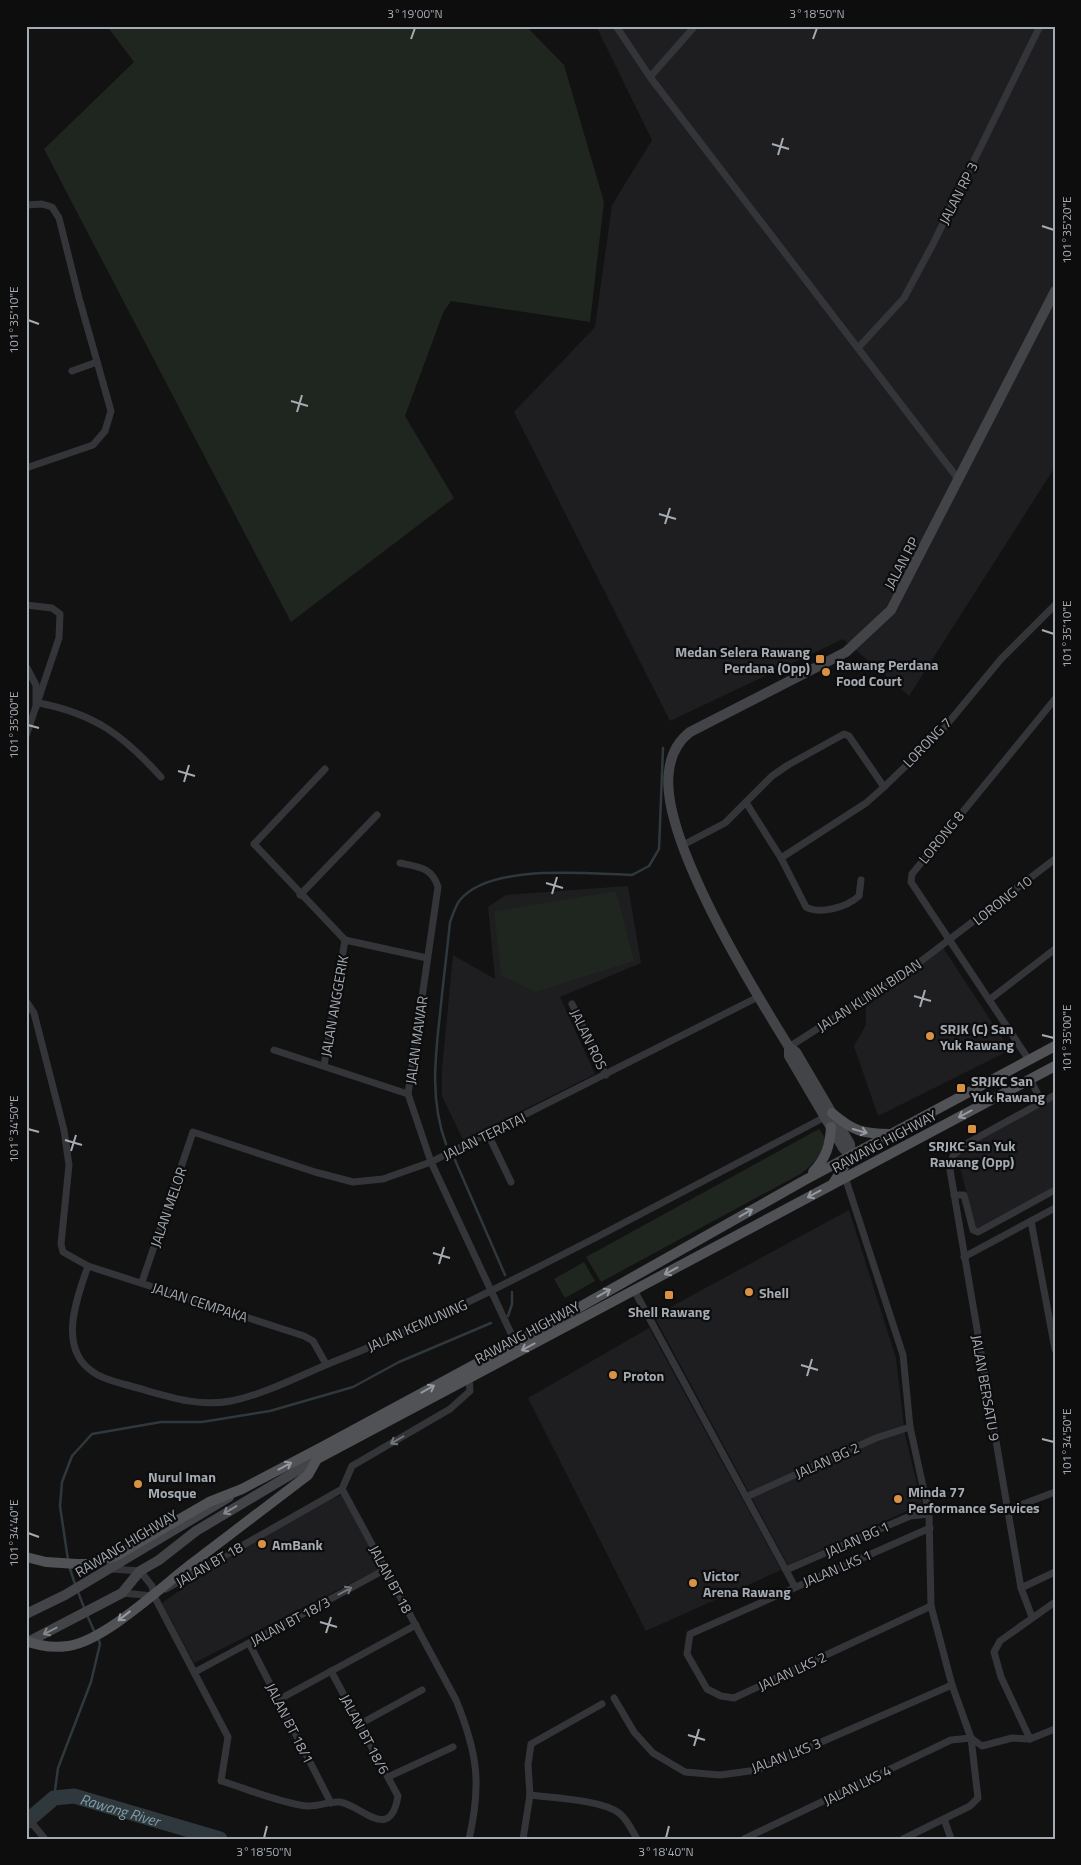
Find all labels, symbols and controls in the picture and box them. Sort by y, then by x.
text: 3°19'00"N [387,4,443,23]
text: 3°18'50"N [789,4,845,23]
street label: JALAN RP 3 [933,158,983,228]
text: 101°35'20"E [1057,196,1076,264]
text: 101°35'10"E [4,286,23,354]
street label: JALAN RP [878,533,924,593]
text: 101°35'10"E [1057,600,1076,668]
place label: Medan Selera Rawang Perdana (Opp) [675,641,811,678]
marker: Medan Selera Rawang Perdana (Opp) [814,653,826,665]
place label: Rawang Perdana Food Court [836,654,938,691]
marker: Rawang Perdana Food Court [820,666,832,678]
text: 101°35'00"E [4,691,23,759]
street label: LORONG 7 [898,712,956,772]
street label: LORONG 8 [913,806,969,868]
street label: LORONG 10 [968,870,1036,930]
street label: JALAN KLINIK BIDAN [813,953,925,1037]
street label: JALAN ANGGERIK [315,954,353,1058]
street label: JALAN MAWAR [399,995,433,1085]
text: 101°35'00"E [1057,1004,1076,1072]
street label: JALAN ROS [565,1005,613,1073]
place label: SRJK (C) San Yuk Rawang [940,1018,1015,1055]
marker: SRJK (C) San Yuk Rawang [924,1030,936,1042]
place label: SRJKC San Yuk Rawang [971,1070,1046,1107]
marker: SRJKC San Yuk Rawang [955,1082,967,1094]
text: 101°34'50"E [4,1095,23,1163]
street label: RAWANG HIGHWAY [828,1104,941,1178]
street label: JALAN TERATAI [439,1107,529,1165]
one-way arrow [958,1109,973,1119]
marker: SRJKC San Yuk Rawang (Opp) [966,1123,978,1135]
one-way arrow [852,1126,868,1136]
place label: SRJKC San Yuk Rawang (Opp) [928,1135,1016,1172]
street label: JALAN MELOR [144,1164,192,1250]
one-way arrow [807,1189,822,1199]
one-way arrow [738,1208,753,1218]
one-way arrow [664,1266,679,1276]
street label: JALAN CEMPAKA [149,1277,251,1328]
place label: Shell [759,1282,789,1303]
marker: Shell [743,1286,755,1298]
one-way arrow [597,1287,611,1297]
marker: Shell Rawang [663,1289,675,1301]
street label: JALAN KEMUNING [364,1294,470,1356]
street label: RAWANG HIGHWAY [471,1295,584,1369]
place label: Shell Rawang [628,1301,711,1322]
street label: JALAN BERSATU 9 [966,1333,1006,1443]
one-way arrow [520,1342,535,1352]
place label: Proton [623,1365,664,1386]
marker: Proton [607,1369,619,1381]
one-way arrow [420,1384,435,1393]
text: 101°34'50"E [1057,1408,1076,1476]
one-way arrow [390,1435,405,1445]
street label: JALAN BG 2 [792,1437,862,1483]
one-way arrow [278,1461,293,1471]
place label: Nurul Iman Mosque [148,1466,216,1503]
marker: Nurul Iman Mosque [132,1478,144,1490]
place label: Minda 77 Performance Services [908,1481,1040,1518]
marker: Minda 77 Performance Services [892,1493,904,1505]
text: 101°34'40"E [4,1499,23,1567]
street label: RAWANG HIGHWAY [71,1504,182,1582]
one-way arrow [224,1506,238,1516]
street label: JALAN BG 1 [822,1516,892,1562]
place label: AmBank [272,1534,324,1555]
street label: JALAN BT 18 [171,1536,247,1592]
marker: AmBank [256,1538,268,1550]
street label: JALAN BT 18 [364,1541,418,1617]
street label: JALAN LKS 1 [799,1544,875,1592]
place label: Victor Arena Rawang [703,1565,791,1602]
marker: Victor Arena Rawang [687,1577,699,1589]
one-way arrow [338,1586,353,1596]
street label: JALAN BT 18/3 [246,1591,334,1651]
one-way arrow [118,1611,131,1622]
one-way arrow [43,1627,58,1636]
street label: JALAN LKS 2 [754,1646,830,1696]
street label: JALAN BT 18/1 [261,1679,319,1767]
street label: JALAN BT 18/6 [335,1690,395,1778]
street label: JALAN LKS 3 [748,1732,824,1778]
street label: JALAN LKS 4 [820,1759,895,1810]
water label: Rawang River [77,1787,165,1833]
text: 3°18'50"N [236,1842,292,1861]
text: 3°18'40"N [638,1842,694,1861]

